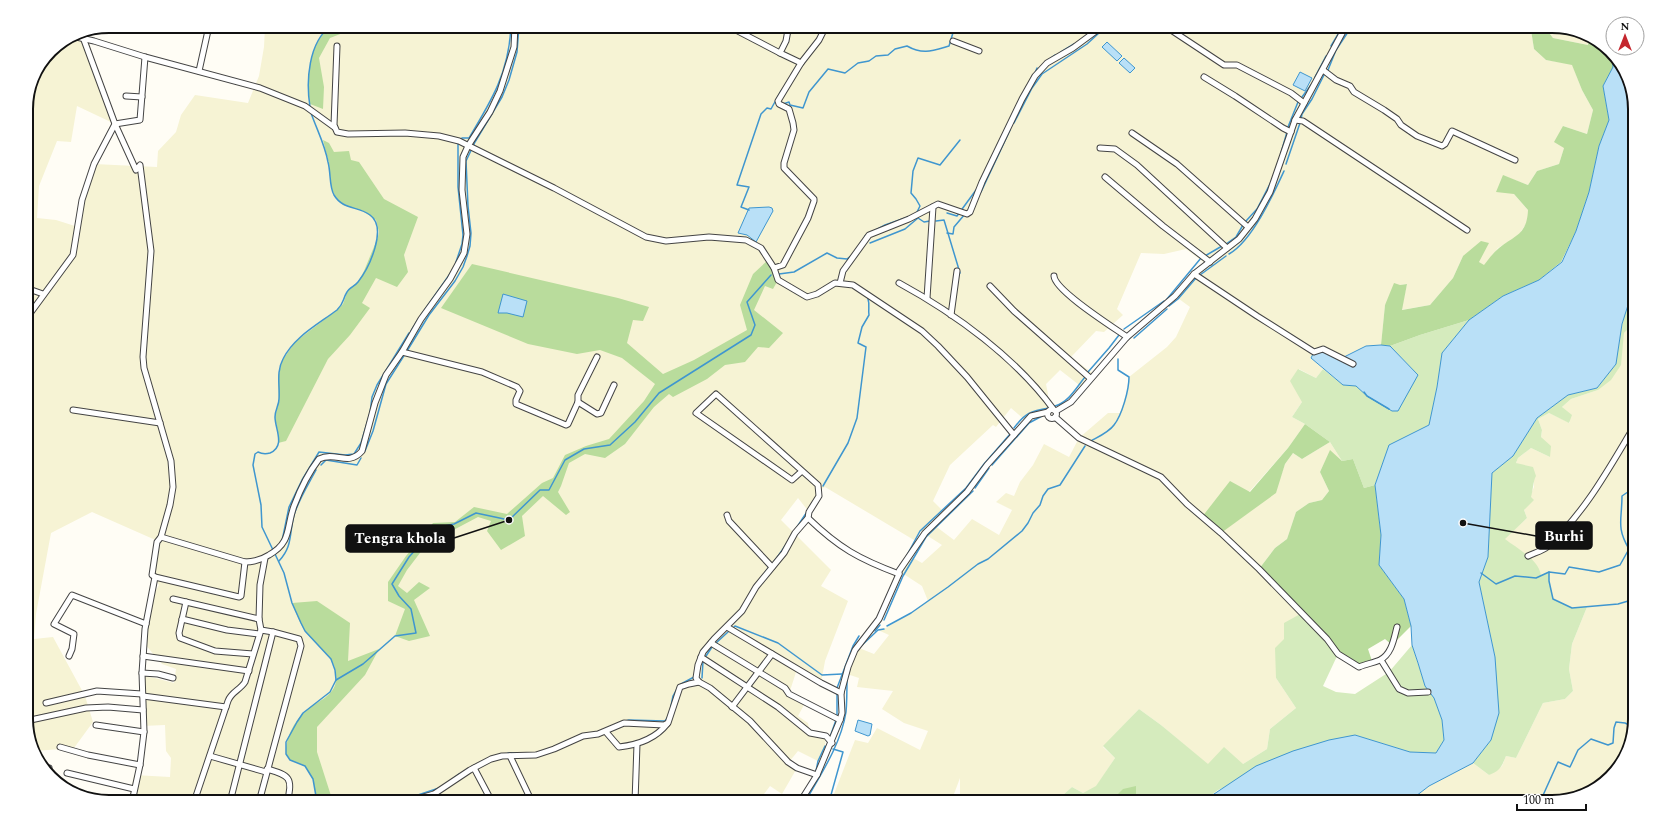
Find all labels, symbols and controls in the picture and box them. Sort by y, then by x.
north arrow [1605,16,1645,56]
text: N [1621,18,1630,35]
callout: Burhi [1536,522,1592,549]
callout: Tengra khola [346,525,454,552]
text: Burhi [1544,525,1584,548]
text: Tengra khola [354,527,446,550]
scale bar [1517,786,1586,812]
text: 100 m [1523,791,1554,810]

